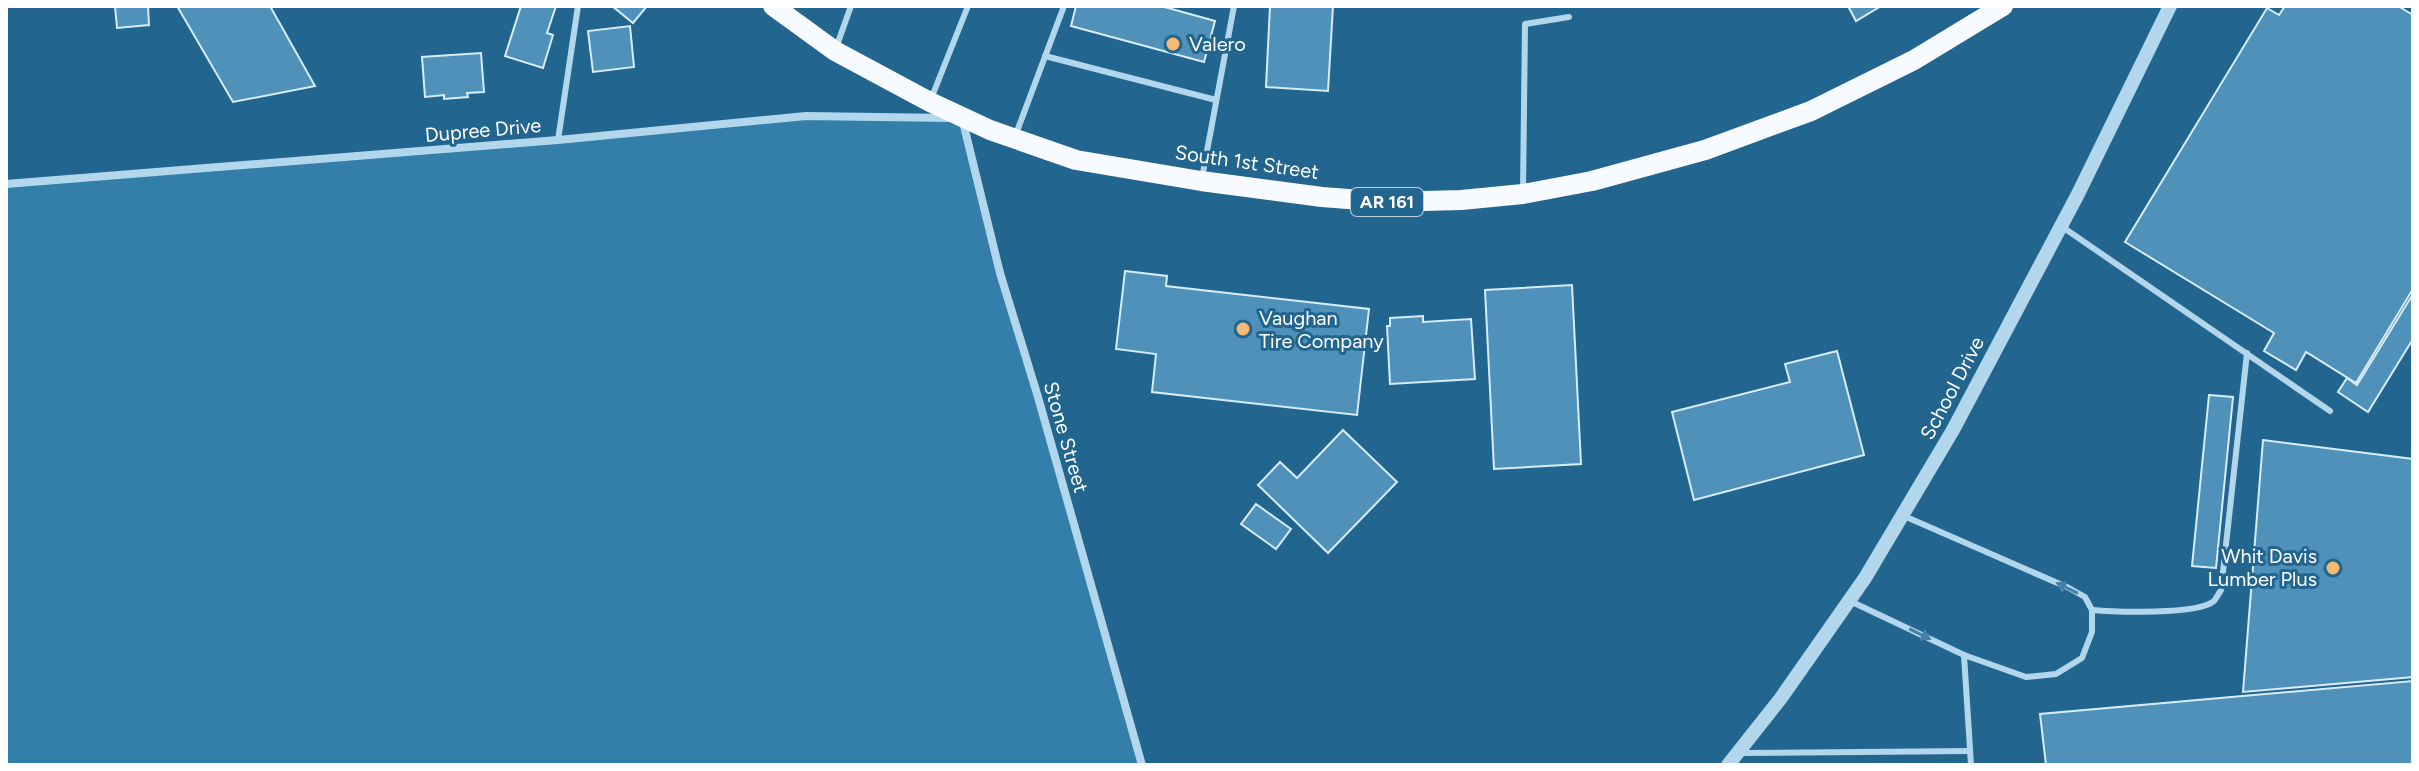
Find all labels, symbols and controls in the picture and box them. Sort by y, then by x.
place label: Valero [1189,32,1246,56]
marker: Valero [1164,35,1182,53]
street label: Dupree Drive [424,113,542,147]
street label: South 1st Street [1174,140,1320,184]
road number: AR 161 [1351,188,1423,216]
place label: Vaughan Tire Company [1259,306,1384,353]
marker: Vaughan Tire Company [1234,320,1252,338]
street label: School Drive [1915,332,1989,444]
street label: Stone Street [1039,379,1093,495]
place label: Whit Davis Lumber Plus [2208,544,2317,591]
marker: Whit Davis Lumber Plus [2324,559,2342,577]
one-way arrow [2056,581,2079,595]
one-way arrow [1908,627,1932,641]

